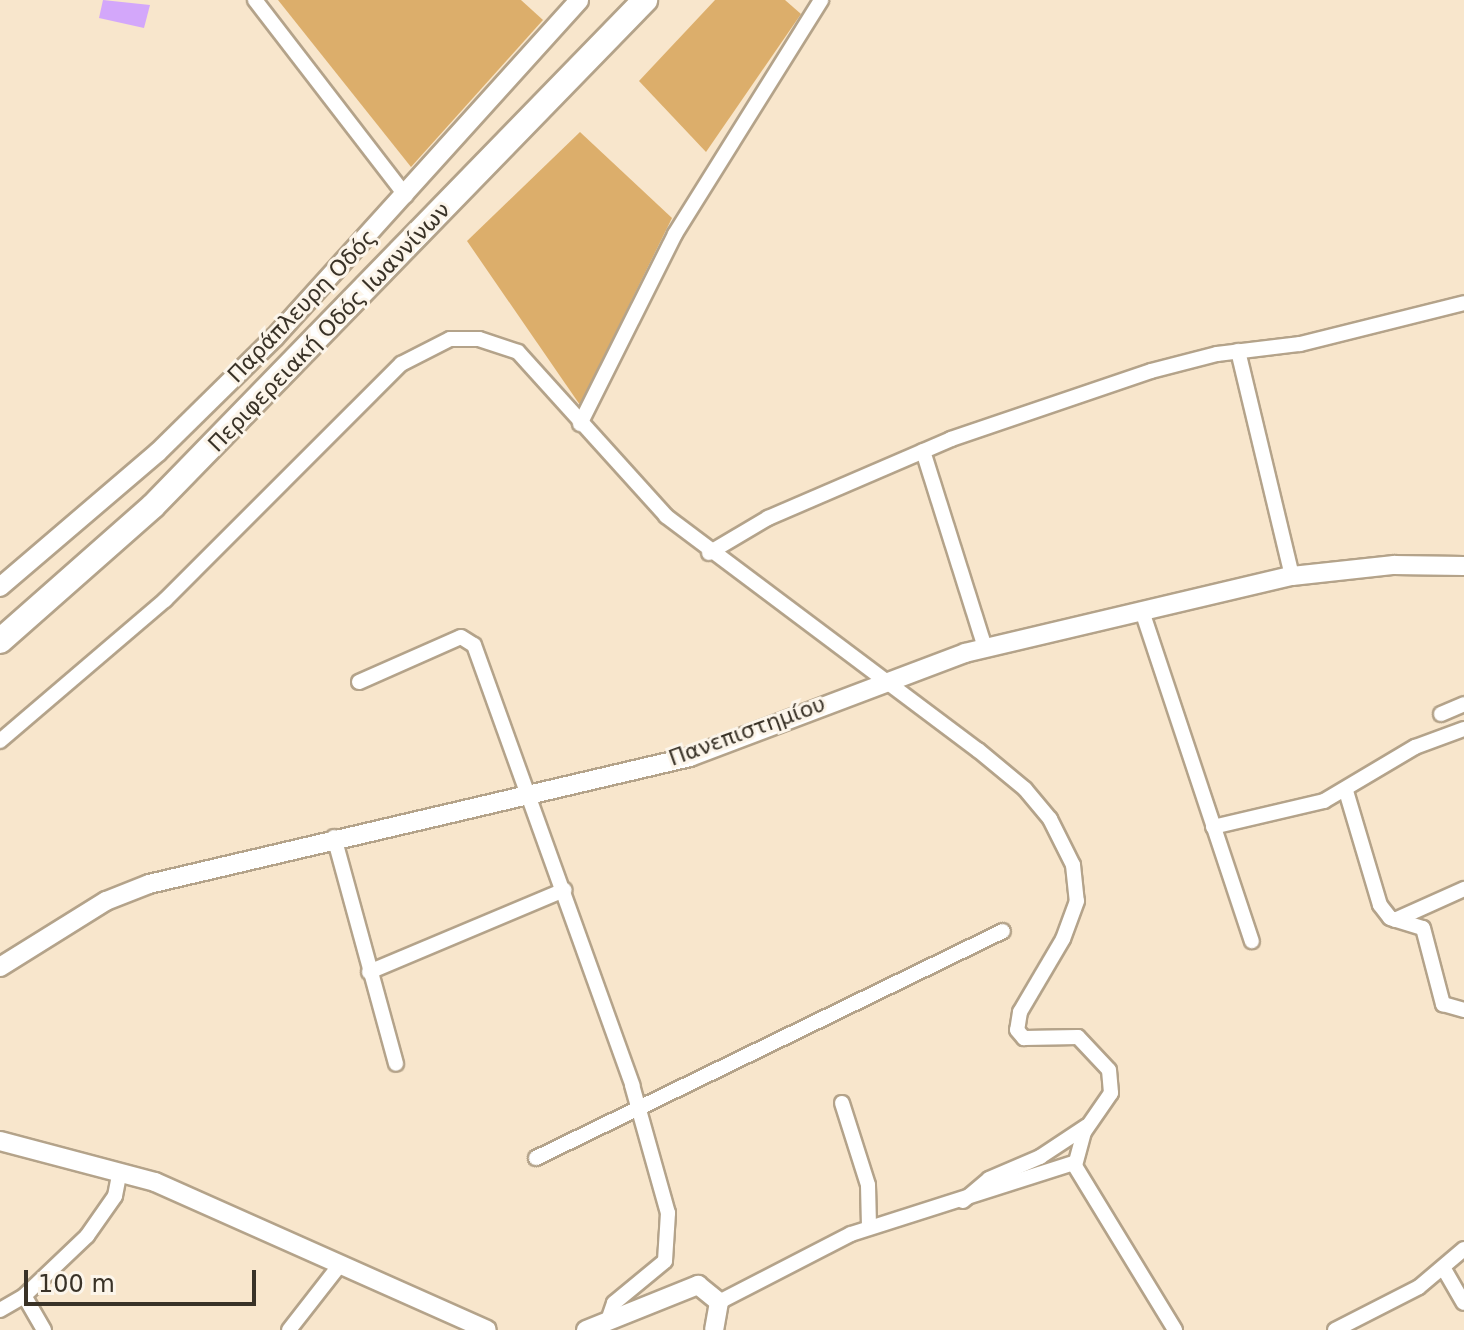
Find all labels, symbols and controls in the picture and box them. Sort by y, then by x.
street label: Περιφερειακή Οδός Ιωαννίνων [203,197,455,457]
street label: Παράπλευρη Οδός [222,224,382,388]
street label: Πανεπιστημίου [665,690,829,772]
scale bar [28,1254,260,1304]
text: 100 m [38,1270,115,1298]

